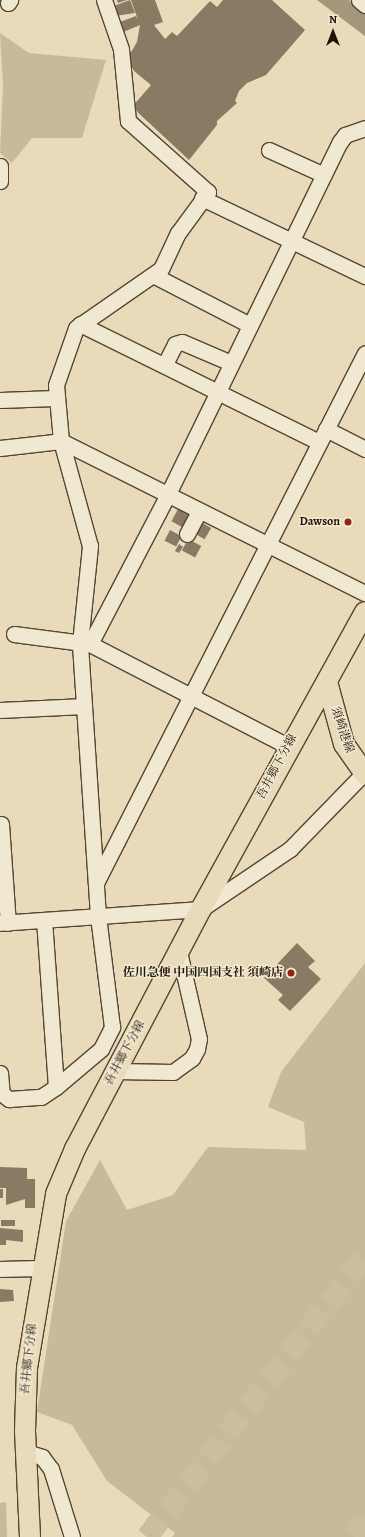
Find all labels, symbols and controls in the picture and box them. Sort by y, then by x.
north arrow [313,12,353,52]
text: N [329,12,337,27]
place label: Dawson [299,515,340,529]
marker: Dawson [343,517,353,527]
street label: 須崎港線 [327,705,357,755]
street label: 吾井郷下分線 [254,732,300,802]
place label: 佐川急便 中国四国支社 須崎店 [123,966,283,980]
marker: 佐川急便 中国四国支社 須崎店 [286,968,296,978]
street label: 吾井郷下分線 [102,1018,148,1088]
street label: 吾井郷下分線 [18,1322,40,1396]

